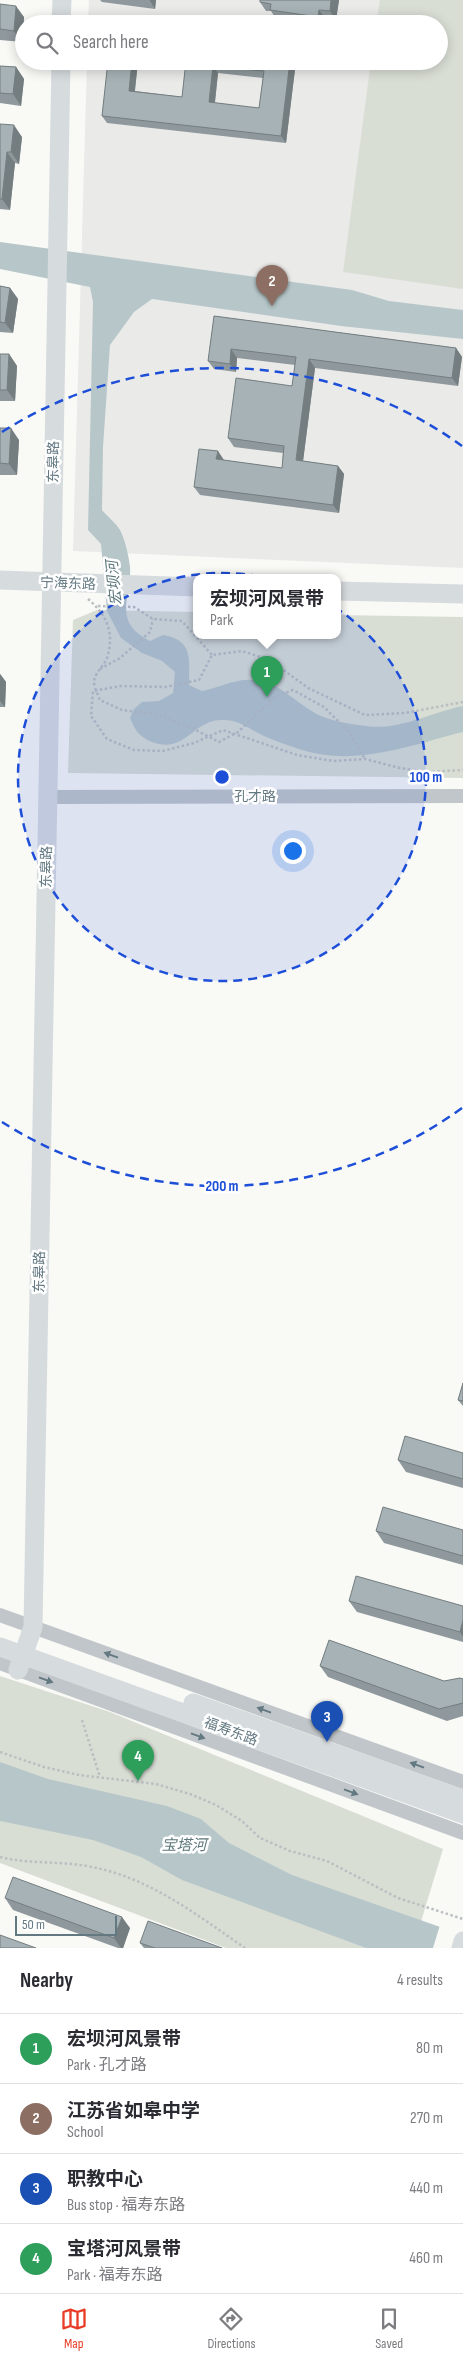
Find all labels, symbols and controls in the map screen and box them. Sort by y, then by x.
search box [15,15,448,70]
icon: search [33,29,61,57]
text: Search here [73,31,149,54]
pin: 2 [256,265,288,306]
street label: 东皋路 [45,441,62,483]
water label: 宏坝河 [102,557,126,606]
street label: 宁海东路 [40,574,96,593]
popup [193,574,341,639]
text: 宏坝河风景带 [210,588,324,611]
text: Park [210,611,233,630]
pin: 1 [251,656,283,697]
centre of rings [213,768,231,786]
text: 100 m [410,768,442,787]
street label: 孔才路 [234,788,276,805]
your location [280,838,306,864]
street label: 东皋路 [38,846,55,888]
text: 200 m [205,1177,239,1196]
street label: 东皋路 [31,1251,48,1293]
one-way arrow [104,1651,119,1658]
one-way arrow [39,1676,54,1684]
pin: 3 [311,1701,343,1742]
one-way arrow [257,1706,272,1713]
street label: 福寿东路 [202,1714,260,1749]
one-way arrow [191,1733,206,1740]
pin: 4 [122,1740,154,1781]
one-way arrow [409,1761,424,1769]
one-way arrow [344,1788,359,1796]
water label: 宝塔河 [161,1836,209,1855]
scale bar [15,1913,118,1936]
text: 50 m [22,1916,45,1933]
text: Nearby [20,1968,73,1993]
text: 4 results [397,1971,443,1990]
text: 宏坝河风景带 [67,2028,181,2051]
text: 1 [33,2039,39,2058]
text: 80 m [416,2039,443,2058]
text: Park · 孔才路 [67,2056,147,2075]
text: 江苏省如皋中学 [67,2100,200,2123]
text: 2 [32,2109,40,2128]
text: 270 m [410,2109,443,2128]
text: School [67,2123,103,2142]
text: 职教中心 [67,2168,143,2191]
text: 3 [32,2179,40,2198]
text: 440 m [410,2179,443,2198]
text: Bus stop · 福寿东路 [67,2196,185,2215]
text: 宝塔河风景带 [67,2238,181,2261]
text: 4 [32,2249,40,2268]
text: 460 m [409,2249,443,2268]
text: Park · 福寿东路 [67,2266,163,2285]
tab: Map [60,2305,88,2352]
tab: Directions [207,2305,256,2352]
tab: Saved [375,2305,403,2352]

